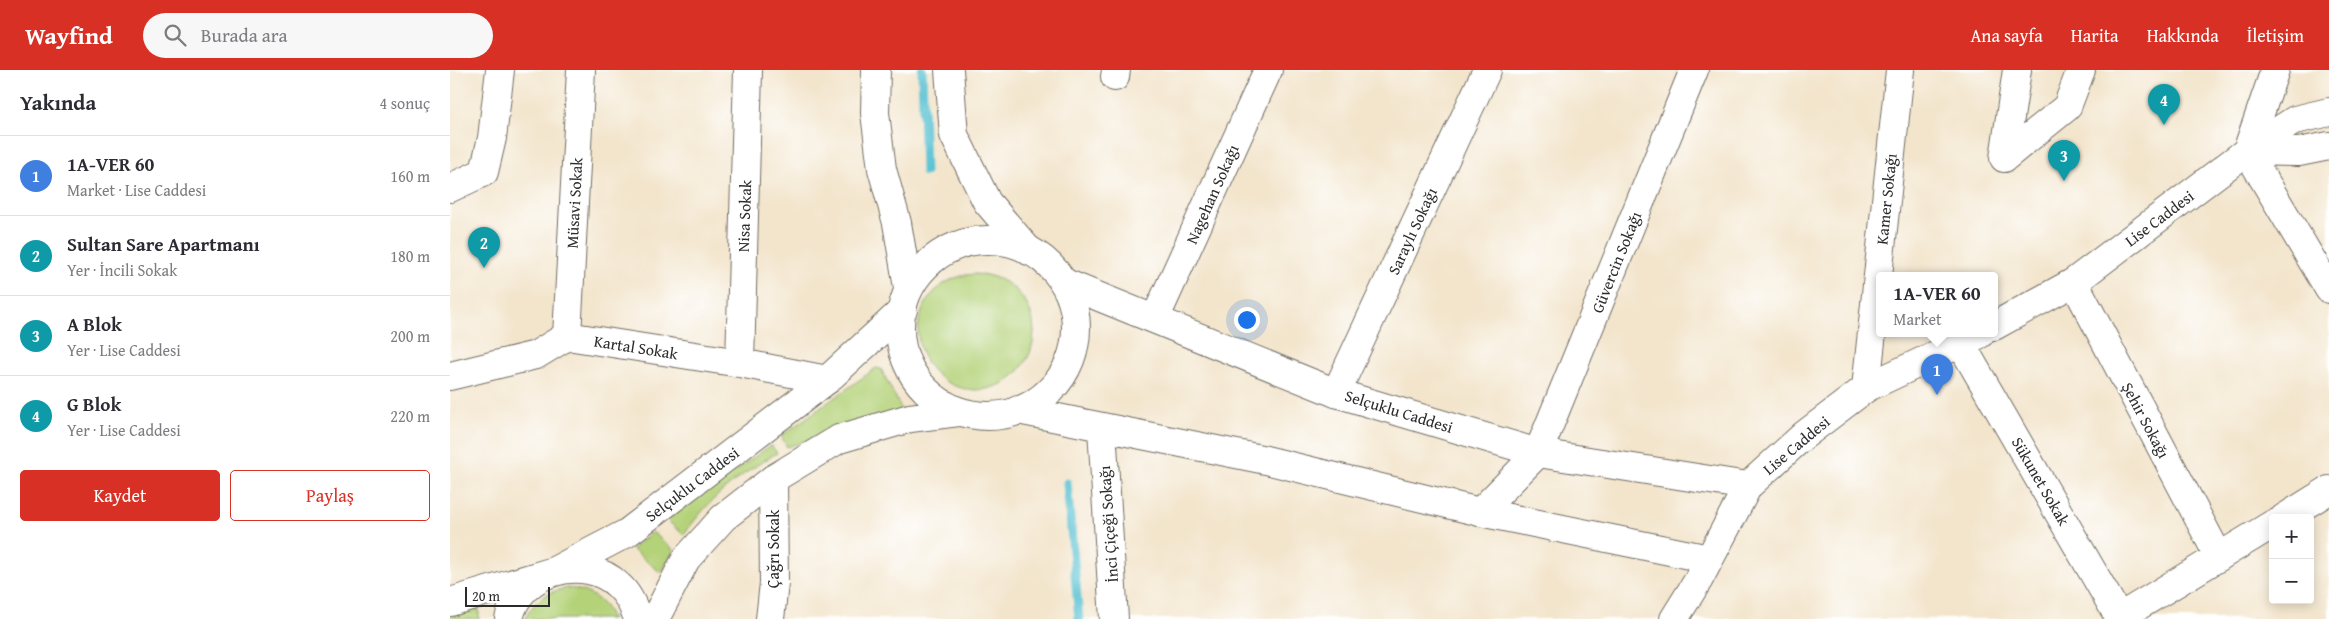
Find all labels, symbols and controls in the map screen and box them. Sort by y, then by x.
search box [143,13,493,58]
text: Wayfind [25,18,113,53]
icon: search [161,21,189,49]
text: Burada ara [201,21,287,49]
text: Ana sayfa [1970,22,2043,49]
text: Harita [2071,22,2119,49]
text: Hakkında [2147,22,2219,49]
text: İletişim [2247,22,2304,49]
pin: 4 [2148,84,2180,125]
text: Yakında [20,87,96,118]
text: 4 sonuç [380,91,430,115]
street label: Nagehan Sokağı [1179,140,1245,248]
pin: 3 [2048,140,2080,181]
text: 1A-VER 60 [67,150,154,178]
street label: Kamer Sokağı [1869,152,1903,246]
street label: Müsavi Sokak [560,156,588,249]
text: 1 [32,164,40,188]
text: 160 m [390,164,430,188]
text: Market · Lise Caddesi [67,178,206,202]
street label: Nisa Sokak [731,179,757,252]
street label: Saraylı Sokağı [1381,183,1443,279]
street label: Lise Caddesi [2119,184,2199,252]
street label: Güvercin Sokağı [1585,207,1647,316]
pin: 2 [468,227,500,268]
text: Sultan Sare Apartmanı [67,230,260,258]
text: 2 [32,244,40,268]
text: 180 m [390,244,430,268]
text: Yer · İncili Sokak [67,258,177,282]
popup [1876,272,1998,337]
text: 1A-VER 60 [1893,279,1981,307]
your location [1234,307,1260,333]
text: Market [1893,307,1942,331]
text: A Blok [67,310,122,338]
text: 3 [32,324,40,348]
text: 200 m [390,324,430,348]
street label: Kartal Sokak [592,329,681,366]
text: Yer · Lise Caddesi [67,338,181,362]
pin: 1 [1921,354,1953,395]
street label: Şehir Sokağı [2116,378,2176,463]
street label: Selçuklu Caddesi [1342,383,1457,439]
text: G Blok [67,390,121,418]
text: 4 [32,404,40,428]
text: 220 m [390,404,430,428]
street label: Lise Caddesi [1757,409,1835,480]
text: Yer · Lise Caddesi [67,418,181,442]
street label: Sükunet Sokak [2006,432,2077,530]
street label: Selçuklu Caddesi [640,440,744,527]
street label: İnci Çiçeği Sokağı [1092,464,1124,583]
button: Kaydet [20,470,220,521]
button: Paylaş [230,470,430,521]
street label: Çağrı Sokak [761,509,785,588]
map controls [2269,514,2314,604]
button: + [2269,514,2314,559]
button: − [2269,559,2314,604]
scale bar [465,584,550,607]
text: 20 m [472,586,500,606]

